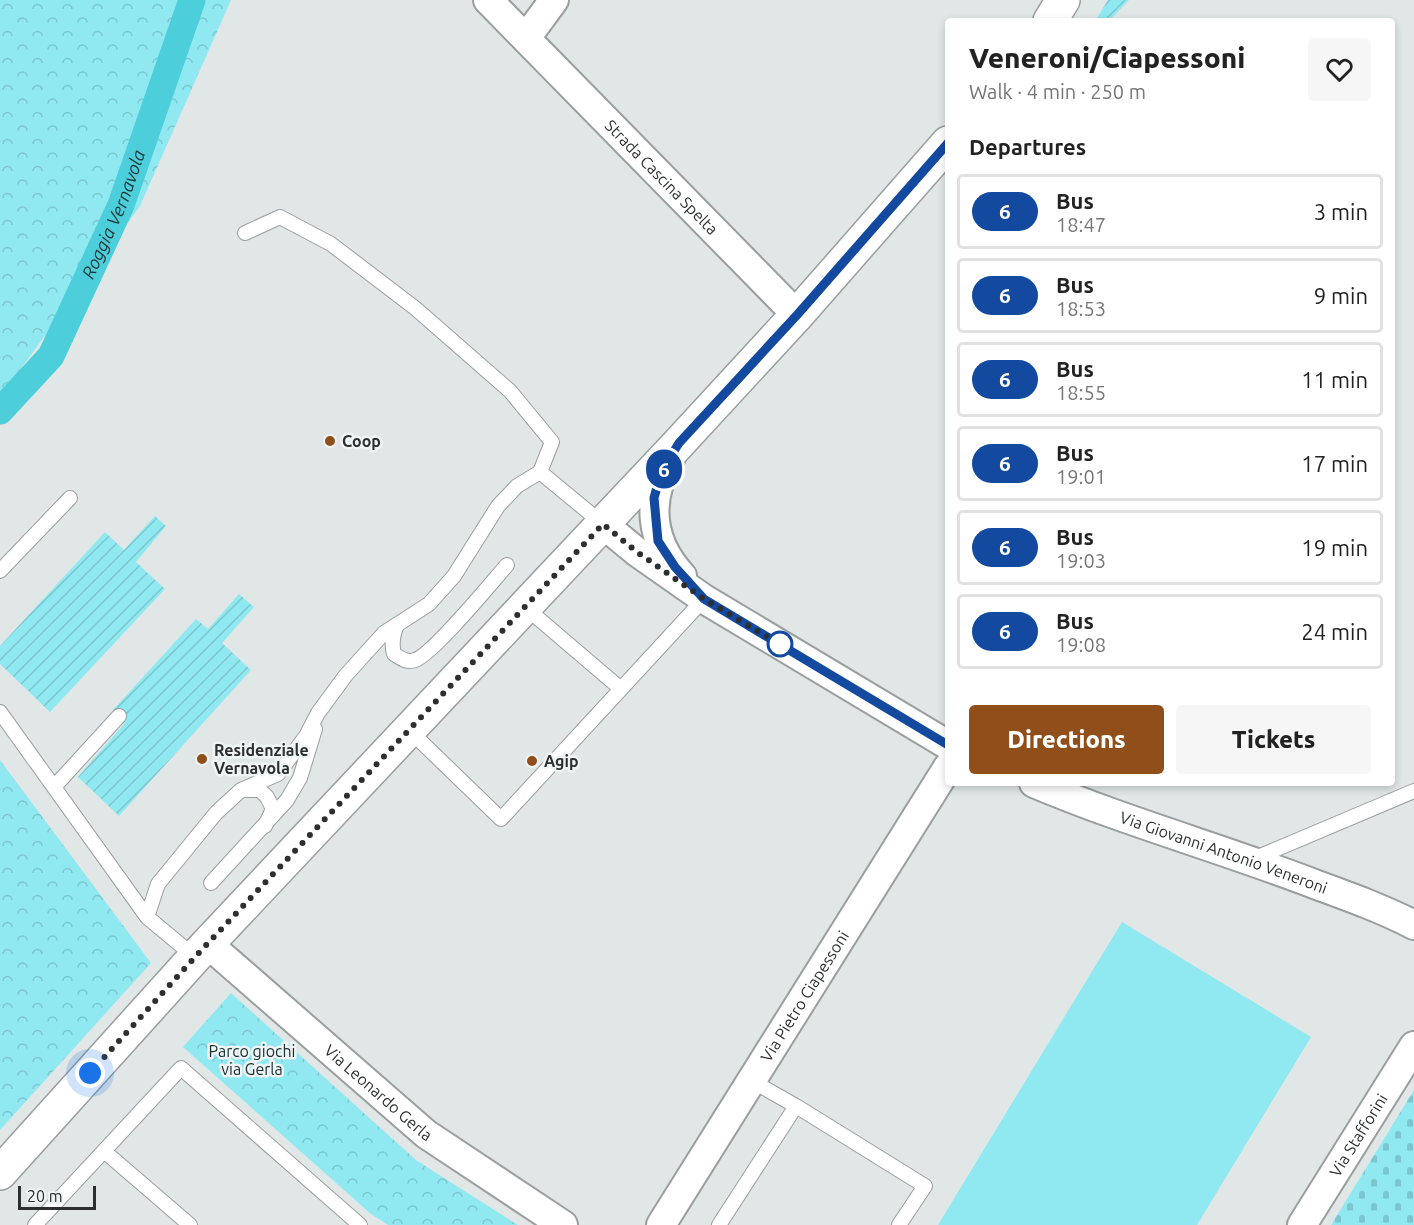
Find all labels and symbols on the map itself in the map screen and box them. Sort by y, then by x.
street label: Strada Cascina Spelta [602,116,722,238]
water label: Roggia Vernavola [77,147,148,282]
place label: Coop [342,432,381,450]
marker: Coop [323,434,337,448]
line badge: 6 [644,450,684,488]
unlabelled marker [767,631,793,657]
place label: Residenziale Vernavola [214,741,309,777]
marker: Residenziale Vernavola [195,752,209,766]
place label: Agip [544,752,579,770]
marker: Agip [525,754,539,768]
street label: Via Giovanni Antonio Veneroni [1118,808,1330,897]
street label: Via Pietro Ciapessoni [757,928,852,1065]
street label: Via Leonardo Gerla [321,1041,435,1144]
park label: Parco giochi via Gerla [208,1042,296,1078]
your location [75,1058,105,1088]
street label: Via Stafforini [1326,1091,1391,1180]
scale bar [18,1183,96,1210]

